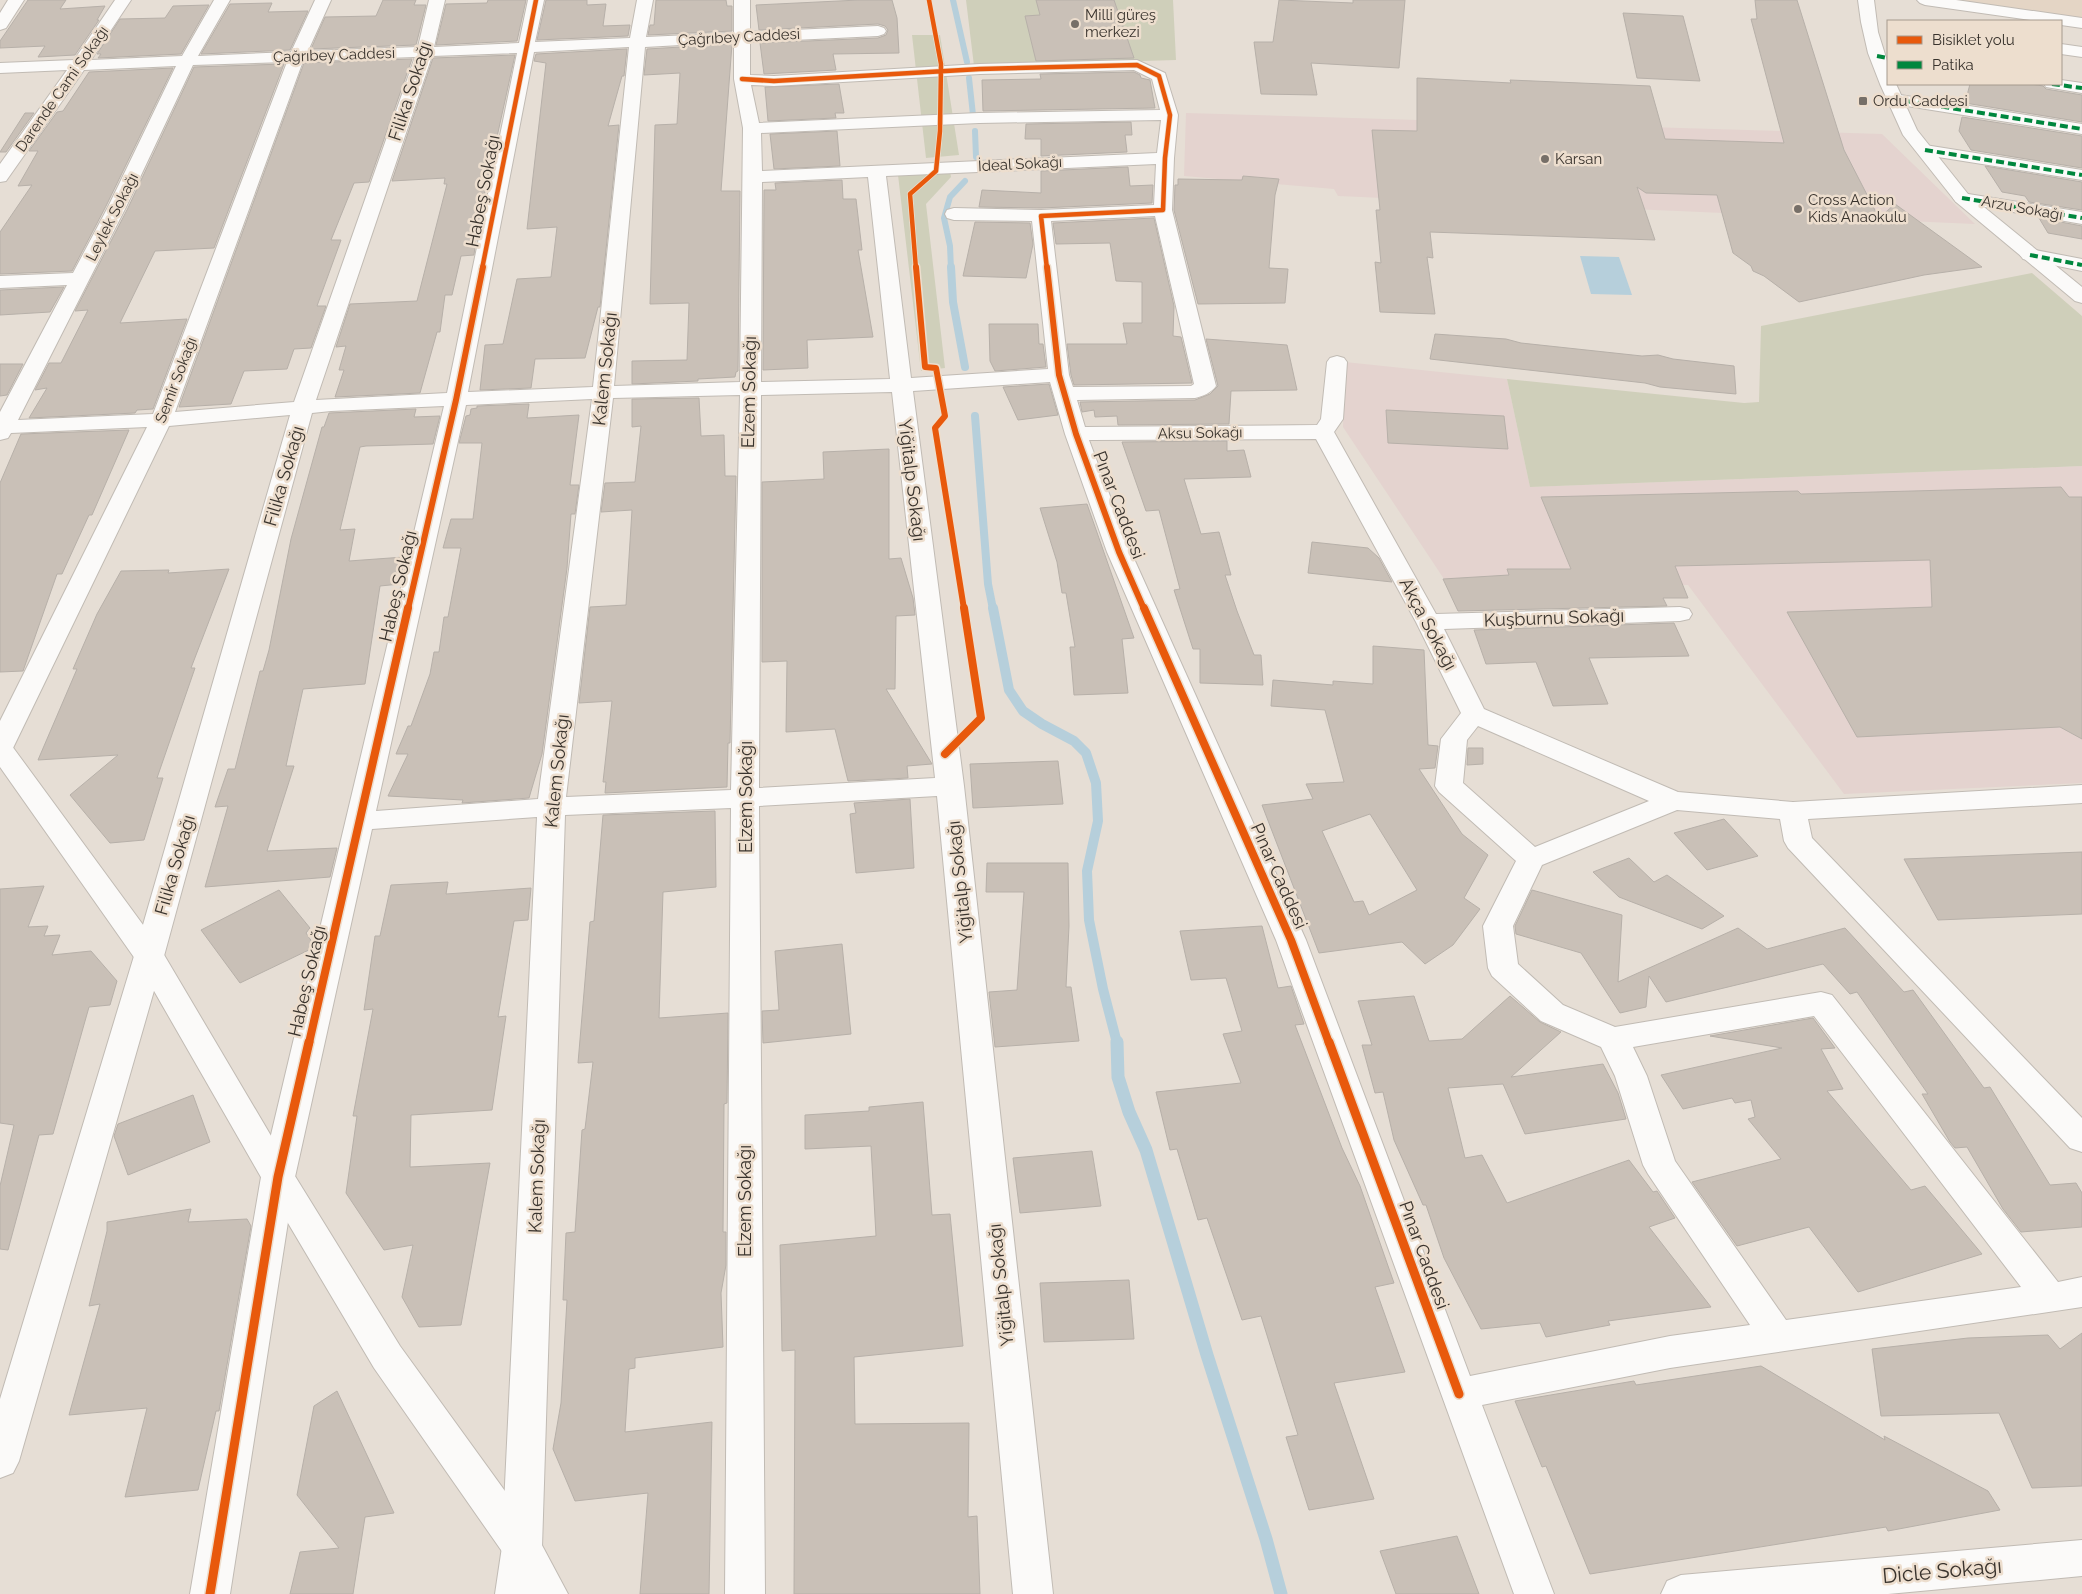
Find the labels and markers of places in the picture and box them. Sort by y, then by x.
place label: Milli güreş merkezi [1085,6,1156,41]
marker: Milli güreş merkezi [1069,18,1081,30]
place label: Ordu Caddesi [1873,92,1968,110]
marker: Ordu Caddesi [1857,95,1869,107]
place label: Karsan [1555,150,1602,168]
marker: Karsan [1539,153,1551,165]
place label: Cross Action Kids Anaokulu [1808,191,1907,226]
marker: Cross Action Kids Anaokulu [1792,203,1804,215]

